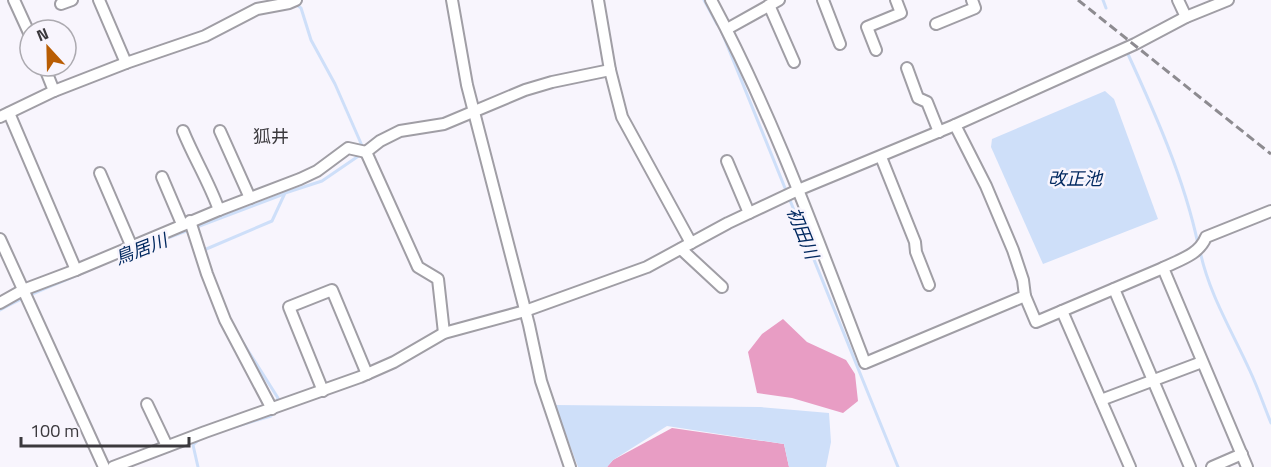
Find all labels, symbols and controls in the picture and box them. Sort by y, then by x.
north arrow [18,18,78,78]
text: N [33,21,52,47]
district label: 狐井 [253,123,289,150]
water label: 改正池 [1048,165,1104,192]
water label: 初田川 [780,203,826,265]
water label: 鳥居川 [111,226,173,271]
scale bar [21,410,189,448]
text: 100 m [30,417,79,444]

